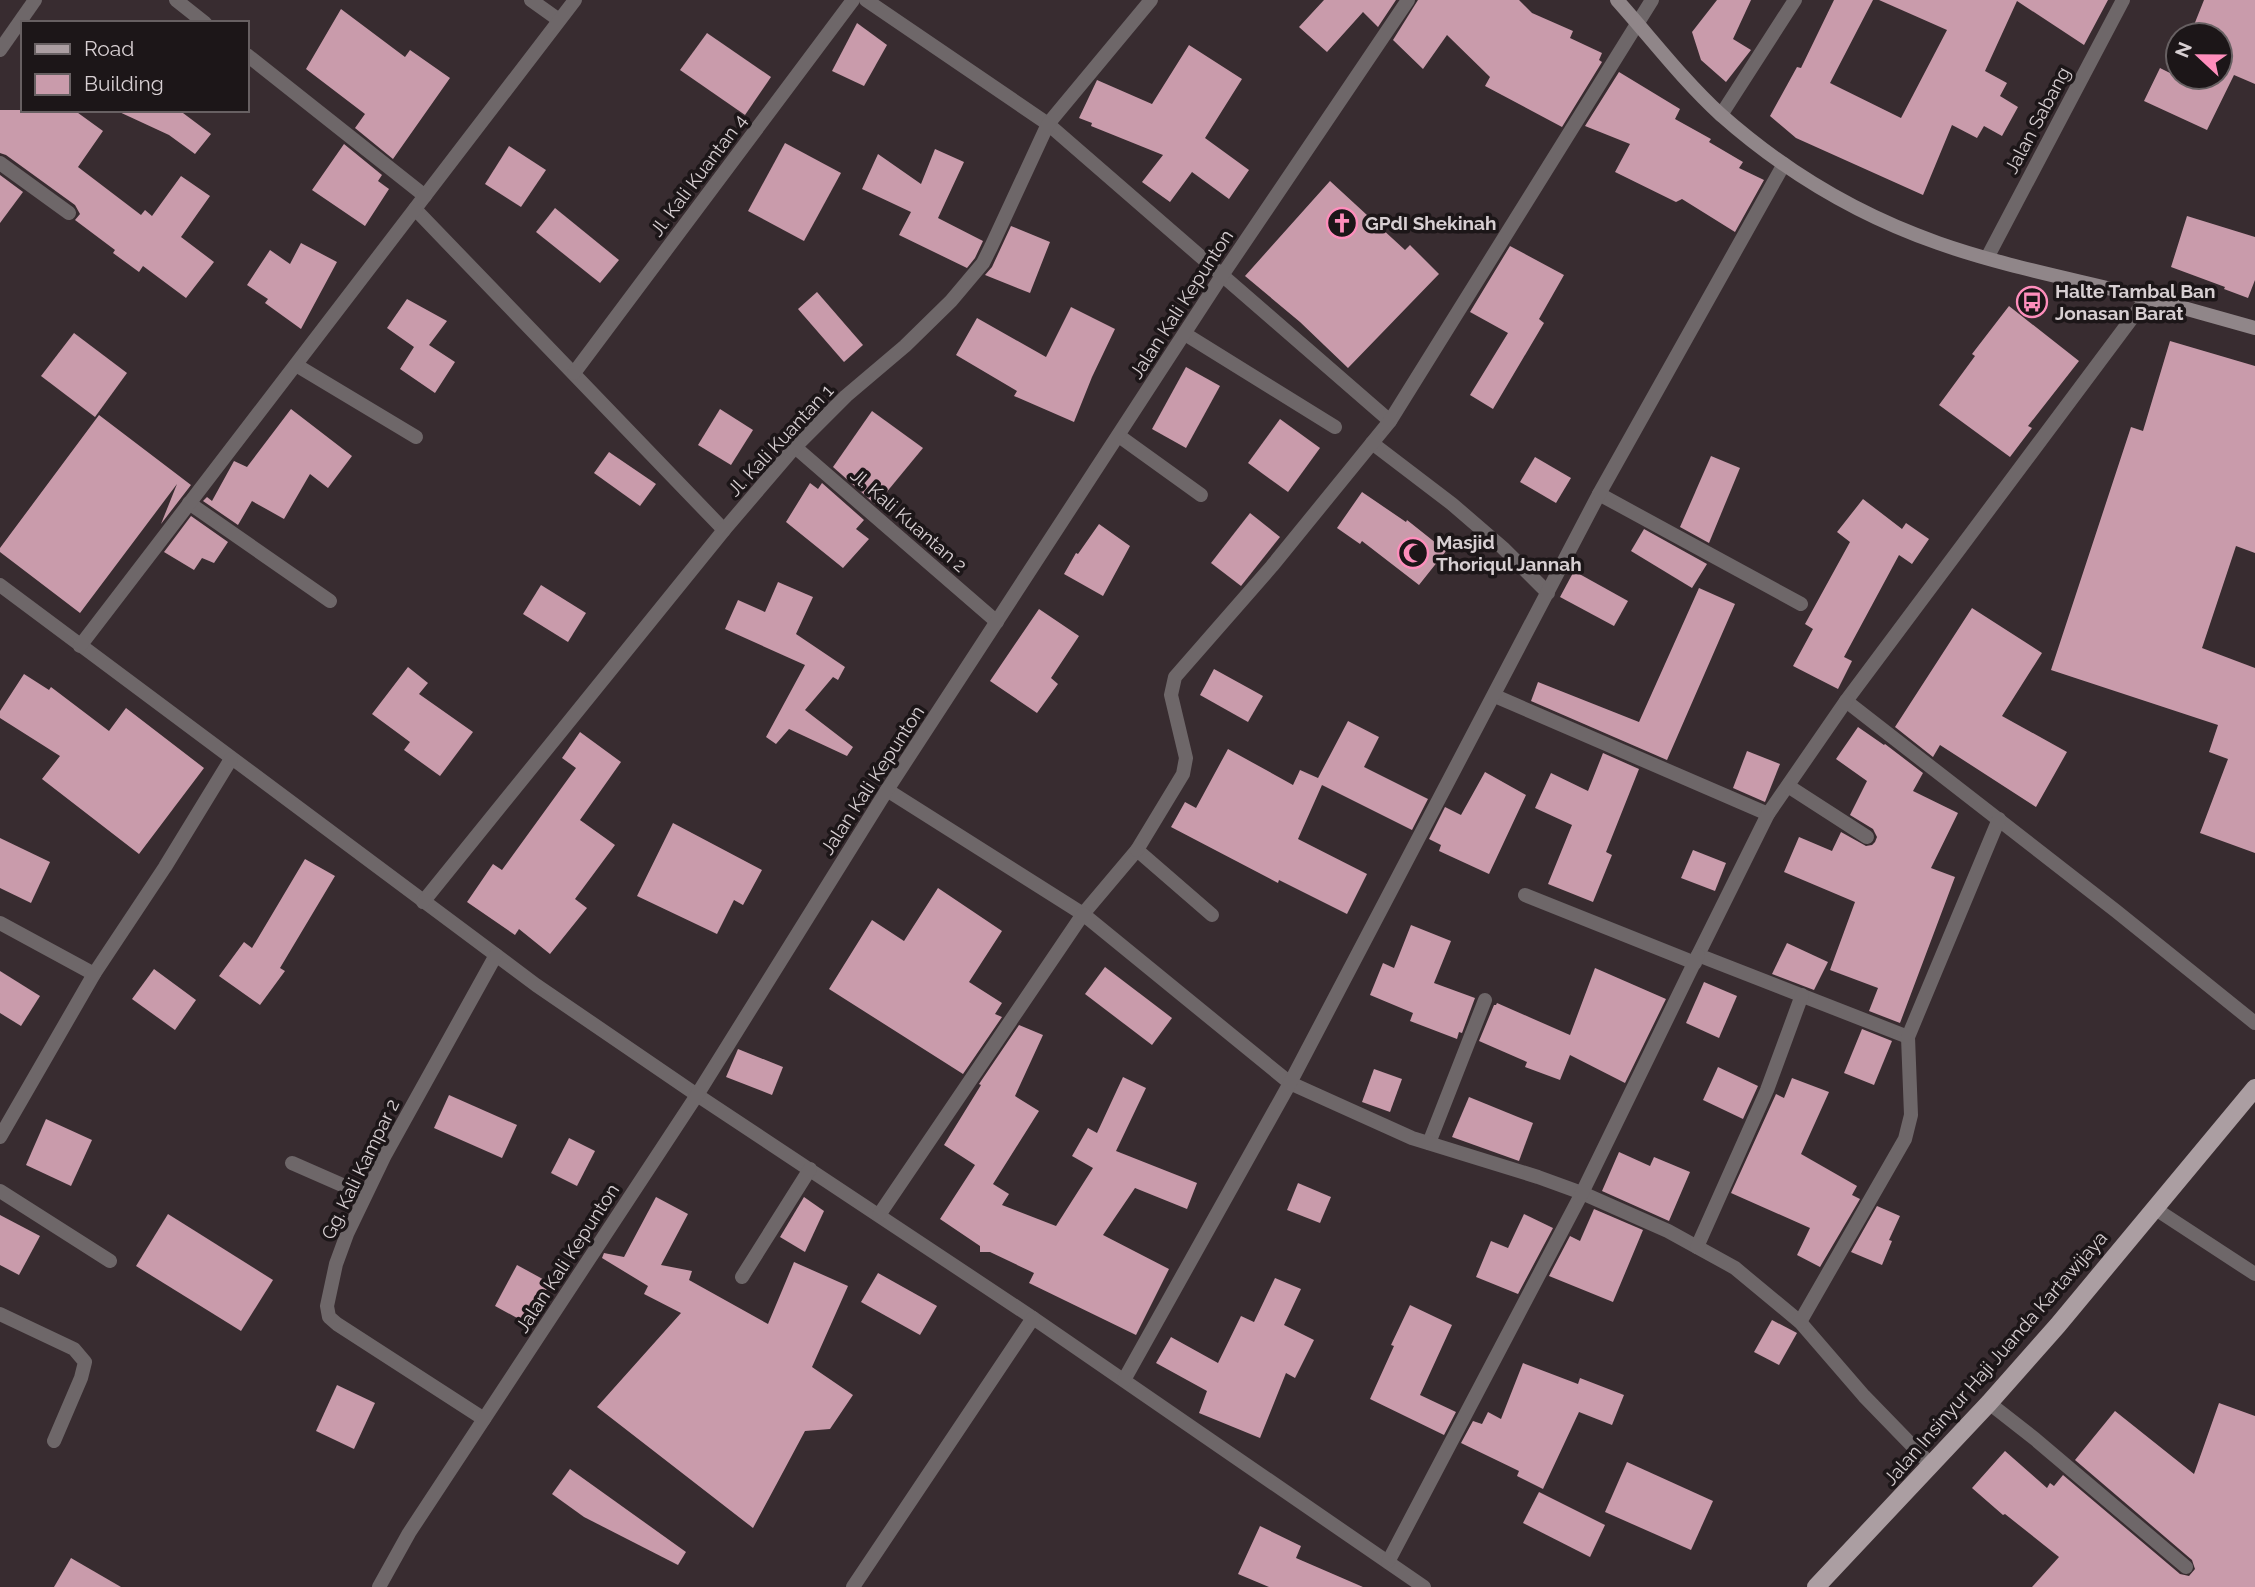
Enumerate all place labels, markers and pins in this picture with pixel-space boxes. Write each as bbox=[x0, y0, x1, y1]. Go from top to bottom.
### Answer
church icon: GPdI Shekinah bbox=[1325, 206, 1359, 240]
place label: GPdI Shekinah bbox=[1365, 212, 1496, 234]
place label: Halte Tambal Ban Jonasan Barat bbox=[2055, 280, 2215, 324]
bus stop icon: Halte Tambal Ban Jonasan Barat bbox=[2015, 285, 2049, 319]
place label: Masjid Thoriqul Jannah bbox=[1436, 531, 1582, 575]
mosque icon: Masjid Thoriqul Jannah bbox=[1396, 536, 1430, 570]

